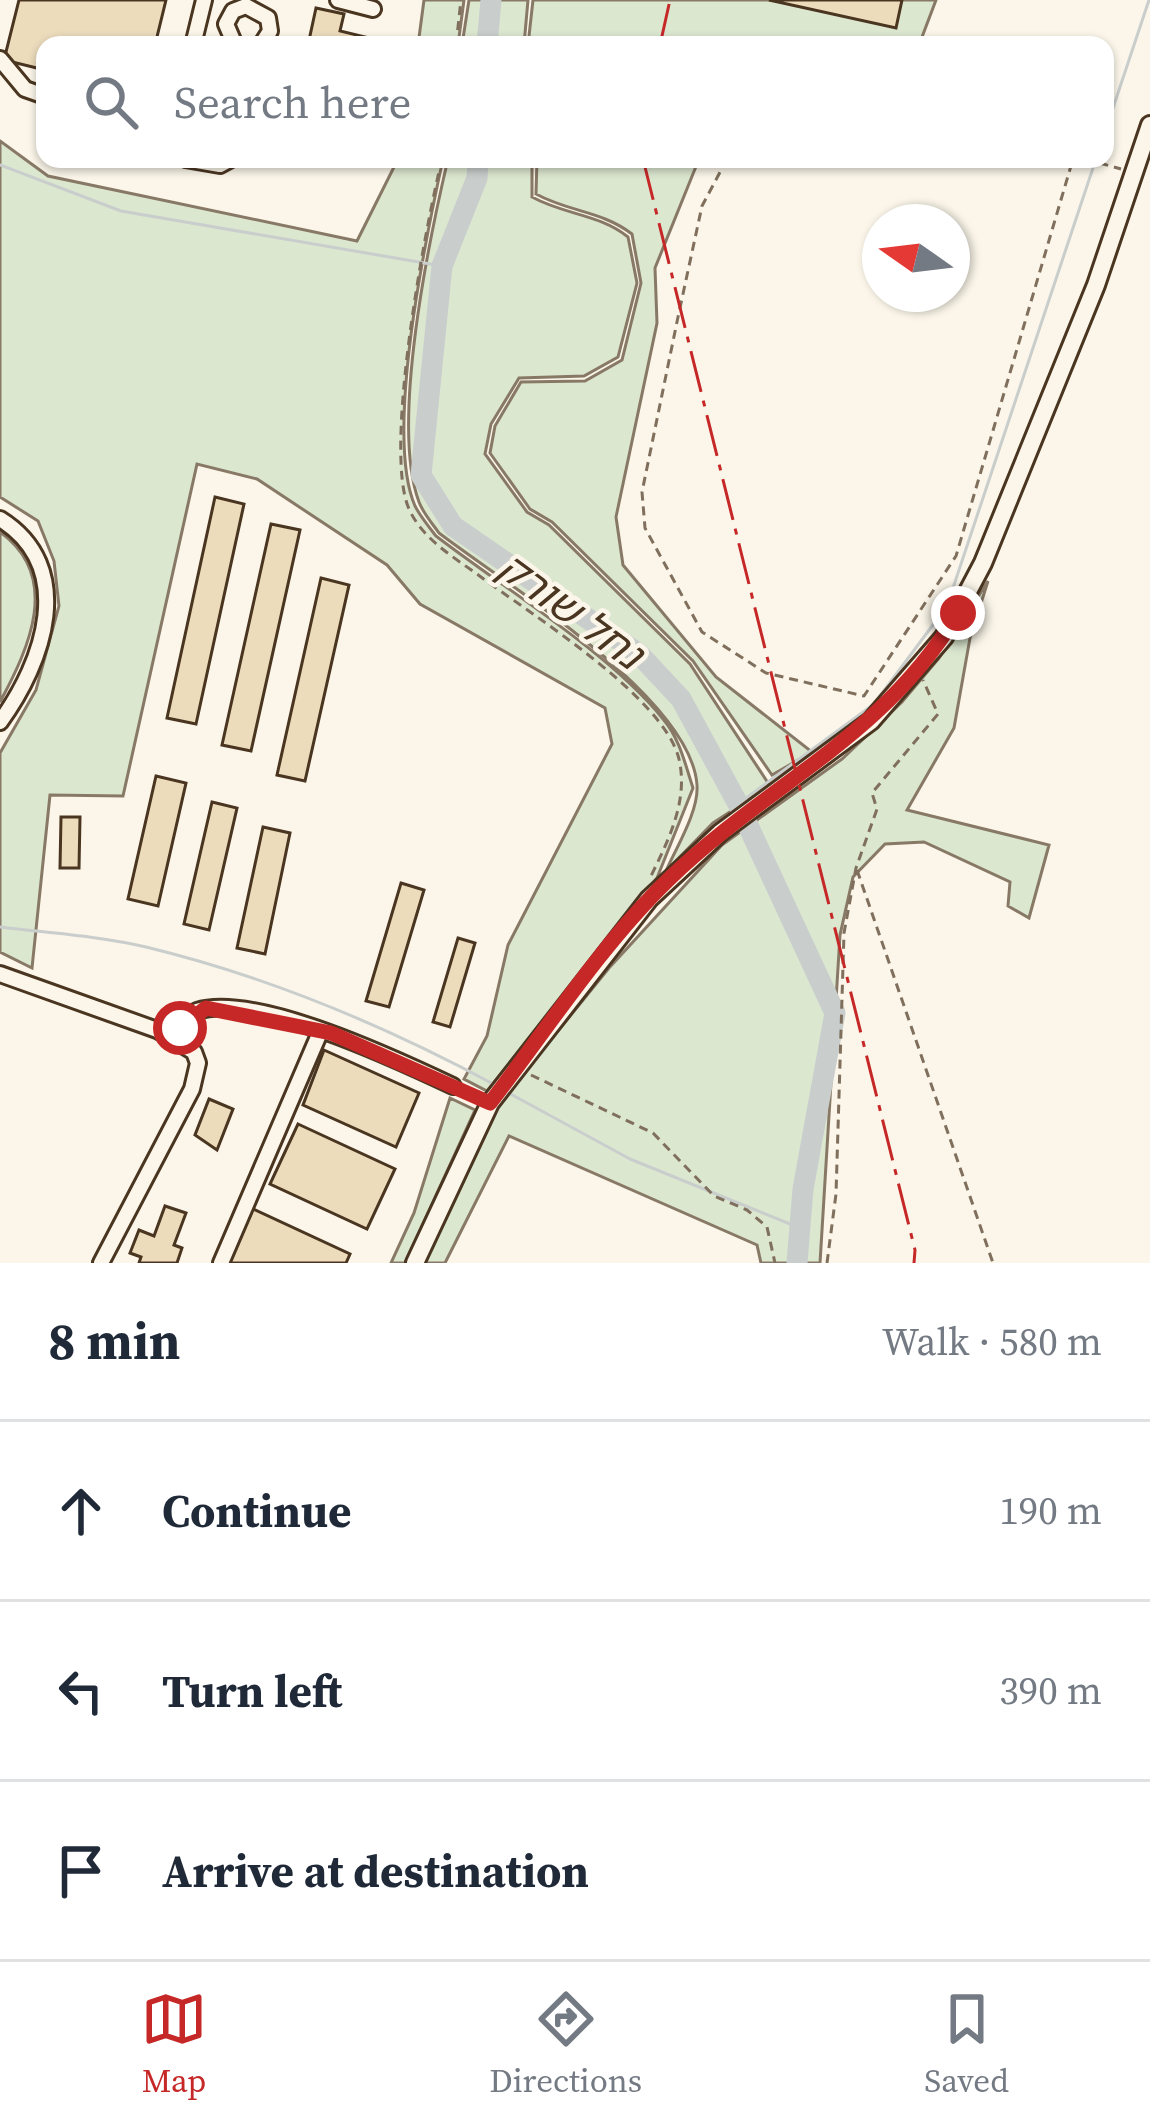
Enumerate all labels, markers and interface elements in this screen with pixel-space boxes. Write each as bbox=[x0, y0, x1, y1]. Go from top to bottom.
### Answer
search box bbox=[36, 36, 1114, 168]
icon: search bbox=[78, 69, 144, 135]
text: Search here bbox=[174, 71, 411, 133]
north arrow bbox=[862, 204, 970, 312]
water label: נחל שורק bbox=[487, 538, 658, 684]
route end bbox=[931, 586, 985, 640]
route start bbox=[153, 1001, 207, 1055]
text: 8 min bbox=[48, 1306, 180, 1376]
text: Walk · 580 m bbox=[882, 1315, 1102, 1368]
icon: ahead bbox=[48, 1478, 114, 1544]
text: Continue bbox=[162, 1480, 351, 1542]
text: 190 m bbox=[999, 1484, 1102, 1537]
icon: left bbox=[48, 1658, 114, 1724]
text: Turn left bbox=[162, 1660, 342, 1722]
text: 390 m bbox=[999, 1664, 1102, 1717]
icon: arrive bbox=[48, 1838, 114, 1904]
text: Arrive at destination bbox=[162, 1840, 589, 1902]
tab: Map bbox=[141, 1986, 207, 2103]
tab: Directions bbox=[489, 1986, 642, 2103]
tab: Saved bbox=[924, 1986, 1009, 2103]

